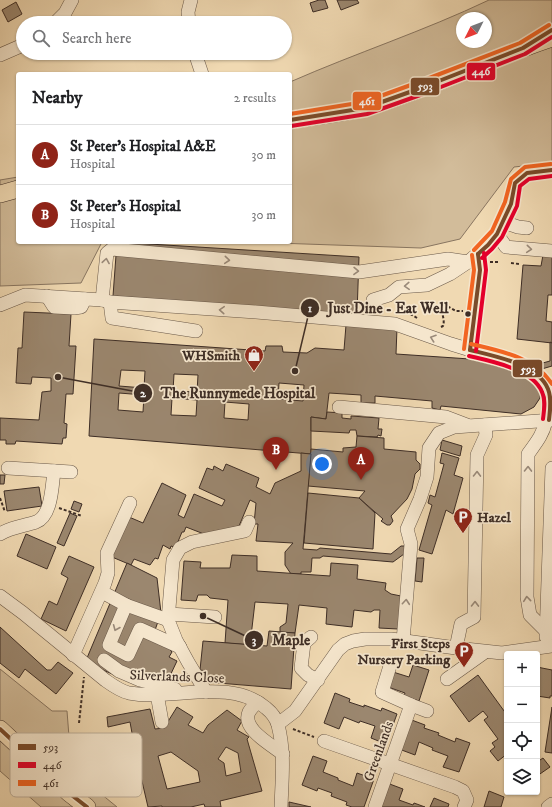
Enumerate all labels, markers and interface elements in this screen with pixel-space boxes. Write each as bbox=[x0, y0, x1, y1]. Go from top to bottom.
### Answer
north arrow bbox=[456, 12, 492, 48]
search box bbox=[16, 16, 292, 60]
icon: search bbox=[30, 27, 52, 49]
text: Search here bbox=[62, 29, 131, 48]
line badge: 446 bbox=[466, 62, 496, 81]
text: 446 bbox=[471, 65, 491, 79]
line badge: 593 bbox=[410, 77, 440, 96]
text: 593 bbox=[416, 80, 433, 94]
text: Nearby bbox=[32, 87, 82, 109]
text: 2 results bbox=[234, 90, 276, 106]
line badge: 461 bbox=[352, 91, 382, 111]
text: 461 bbox=[358, 95, 375, 109]
text: St Peter's Hospital A&E bbox=[70, 137, 216, 156]
text: A bbox=[41, 147, 49, 163]
text: 30 m bbox=[252, 147, 276, 163]
text: Hospital bbox=[70, 156, 115, 172]
text: St Peter's Hospital bbox=[70, 197, 181, 216]
text: B bbox=[41, 207, 49, 223]
text: 30 m bbox=[252, 207, 276, 223]
text: Hospital bbox=[70, 216, 115, 232]
one-way arrow bbox=[526, 245, 532, 254]
one-way arrow bbox=[224, 255, 230, 264]
one-way arrow bbox=[101, 258, 110, 264]
one-way arrow bbox=[354, 267, 360, 275]
one-way arrow bbox=[404, 282, 410, 291]
callout: Just Dine - Eat Well bbox=[300, 294, 457, 321]
text: Just Dine - Eat Well bbox=[326, 299, 449, 318]
text: 1 bbox=[308, 301, 313, 316]
one-way arrow bbox=[219, 305, 225, 314]
unlabelled marker bbox=[463, 309, 473, 319]
one-way arrow bbox=[430, 334, 437, 343]
shop icon: WHSmith bbox=[243, 344, 265, 372]
place label: WHSmith bbox=[181, 347, 241, 365]
line badge: 593 bbox=[512, 359, 543, 378]
text: 593 bbox=[519, 363, 536, 377]
callout: The Runnymede Hospital bbox=[133, 380, 323, 407]
text: The Runnymede Hospital bbox=[160, 384, 316, 403]
text: 2 bbox=[140, 386, 147, 401]
pin: B bbox=[263, 437, 289, 470]
pin: A bbox=[348, 447, 374, 480]
your location bbox=[312, 454, 332, 474]
one-way arrow bbox=[523, 466, 532, 472]
one-way arrow bbox=[473, 471, 481, 477]
parking icon: Hazel bbox=[452, 506, 474, 534]
place label: Hazel bbox=[477, 509, 512, 527]
one-way arrow bbox=[523, 596, 532, 602]
one-way arrow bbox=[401, 599, 410, 605]
one-way arrow bbox=[470, 601, 479, 607]
one-way arrow bbox=[113, 624, 121, 632]
callout: Maple bbox=[244, 626, 318, 653]
text: Maple bbox=[272, 631, 311, 650]
text: 3 bbox=[252, 633, 257, 648]
place label: First Steps Nursery Parking bbox=[358, 635, 451, 669]
parking icon: First Steps Nursery Parking bbox=[453, 640, 475, 668]
map controls bbox=[504, 651, 540, 795]
button: + bbox=[504, 651, 540, 687]
street label: Silverlands Close bbox=[129, 666, 225, 688]
button: − bbox=[504, 687, 540, 723]
street label: Greenlands bbox=[360, 718, 398, 784]
button: locate bbox=[504, 723, 540, 759]
legend bbox=[10, 733, 142, 797]
text: 593 bbox=[43, 741, 58, 755]
text: 446 bbox=[43, 759, 63, 773]
button: layers bbox=[504, 759, 540, 795]
text: 461 bbox=[43, 777, 59, 791]

